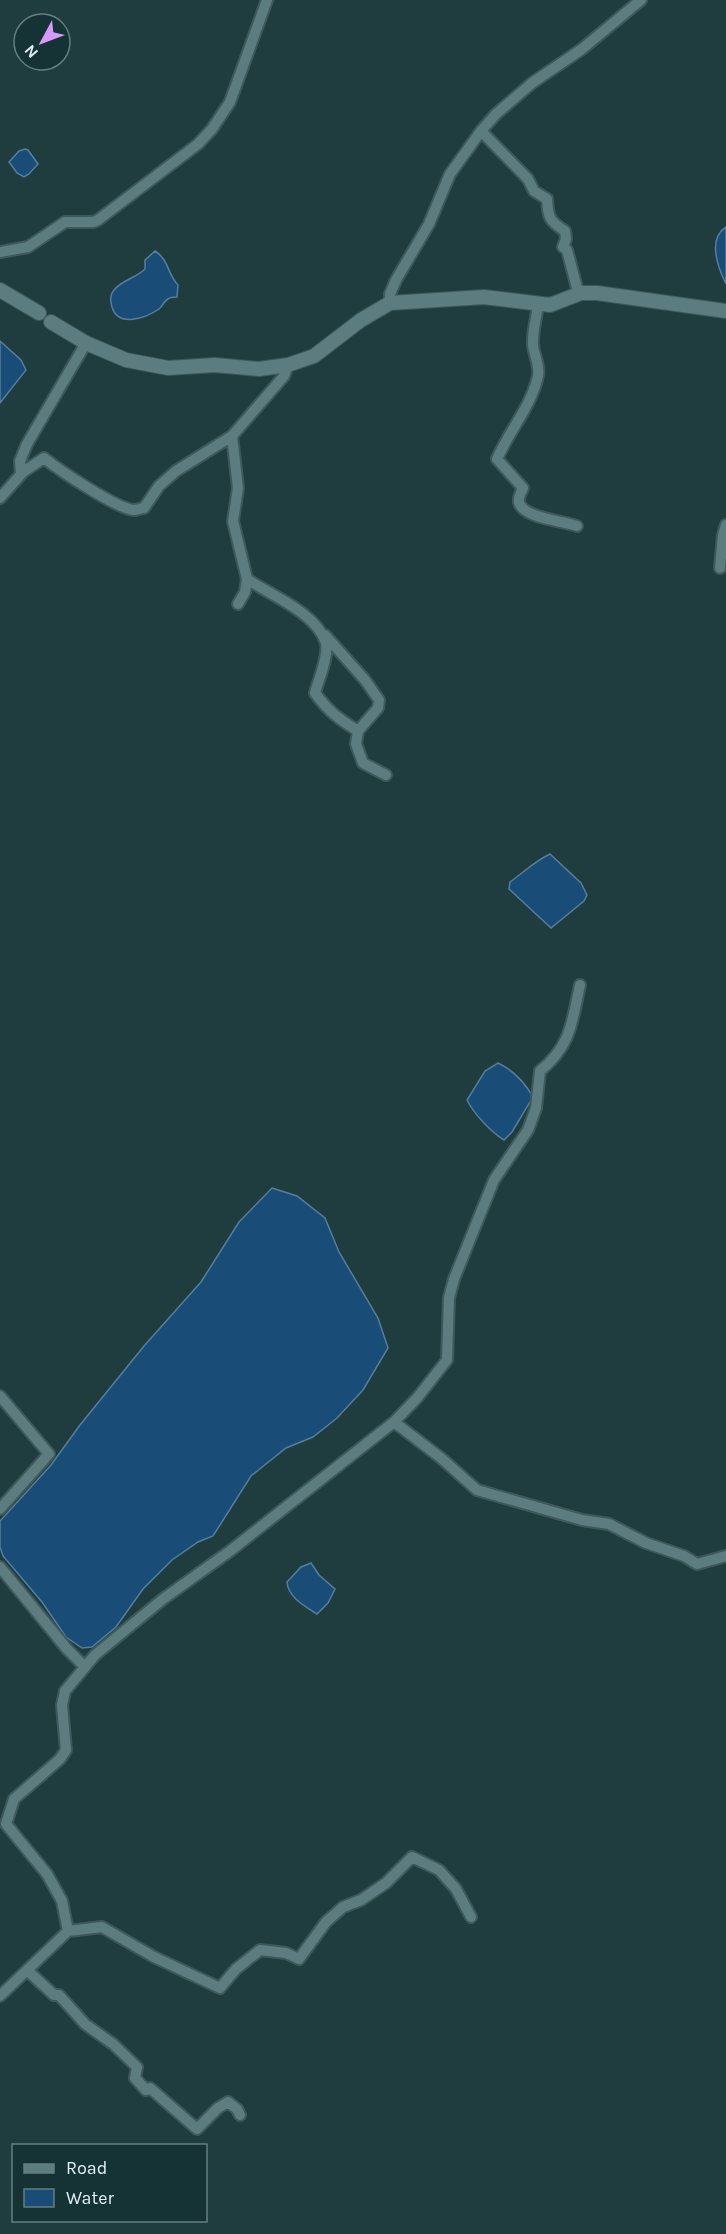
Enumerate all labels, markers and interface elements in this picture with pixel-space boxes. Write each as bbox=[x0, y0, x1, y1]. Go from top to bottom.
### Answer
north arrow bbox=[12, 12, 72, 72]
text: N bbox=[20, 41, 42, 62]
legend bbox=[12, 2144, 207, 2222]
text: Road bbox=[66, 2157, 107, 2179]
text: Water bbox=[66, 2187, 114, 2209]

